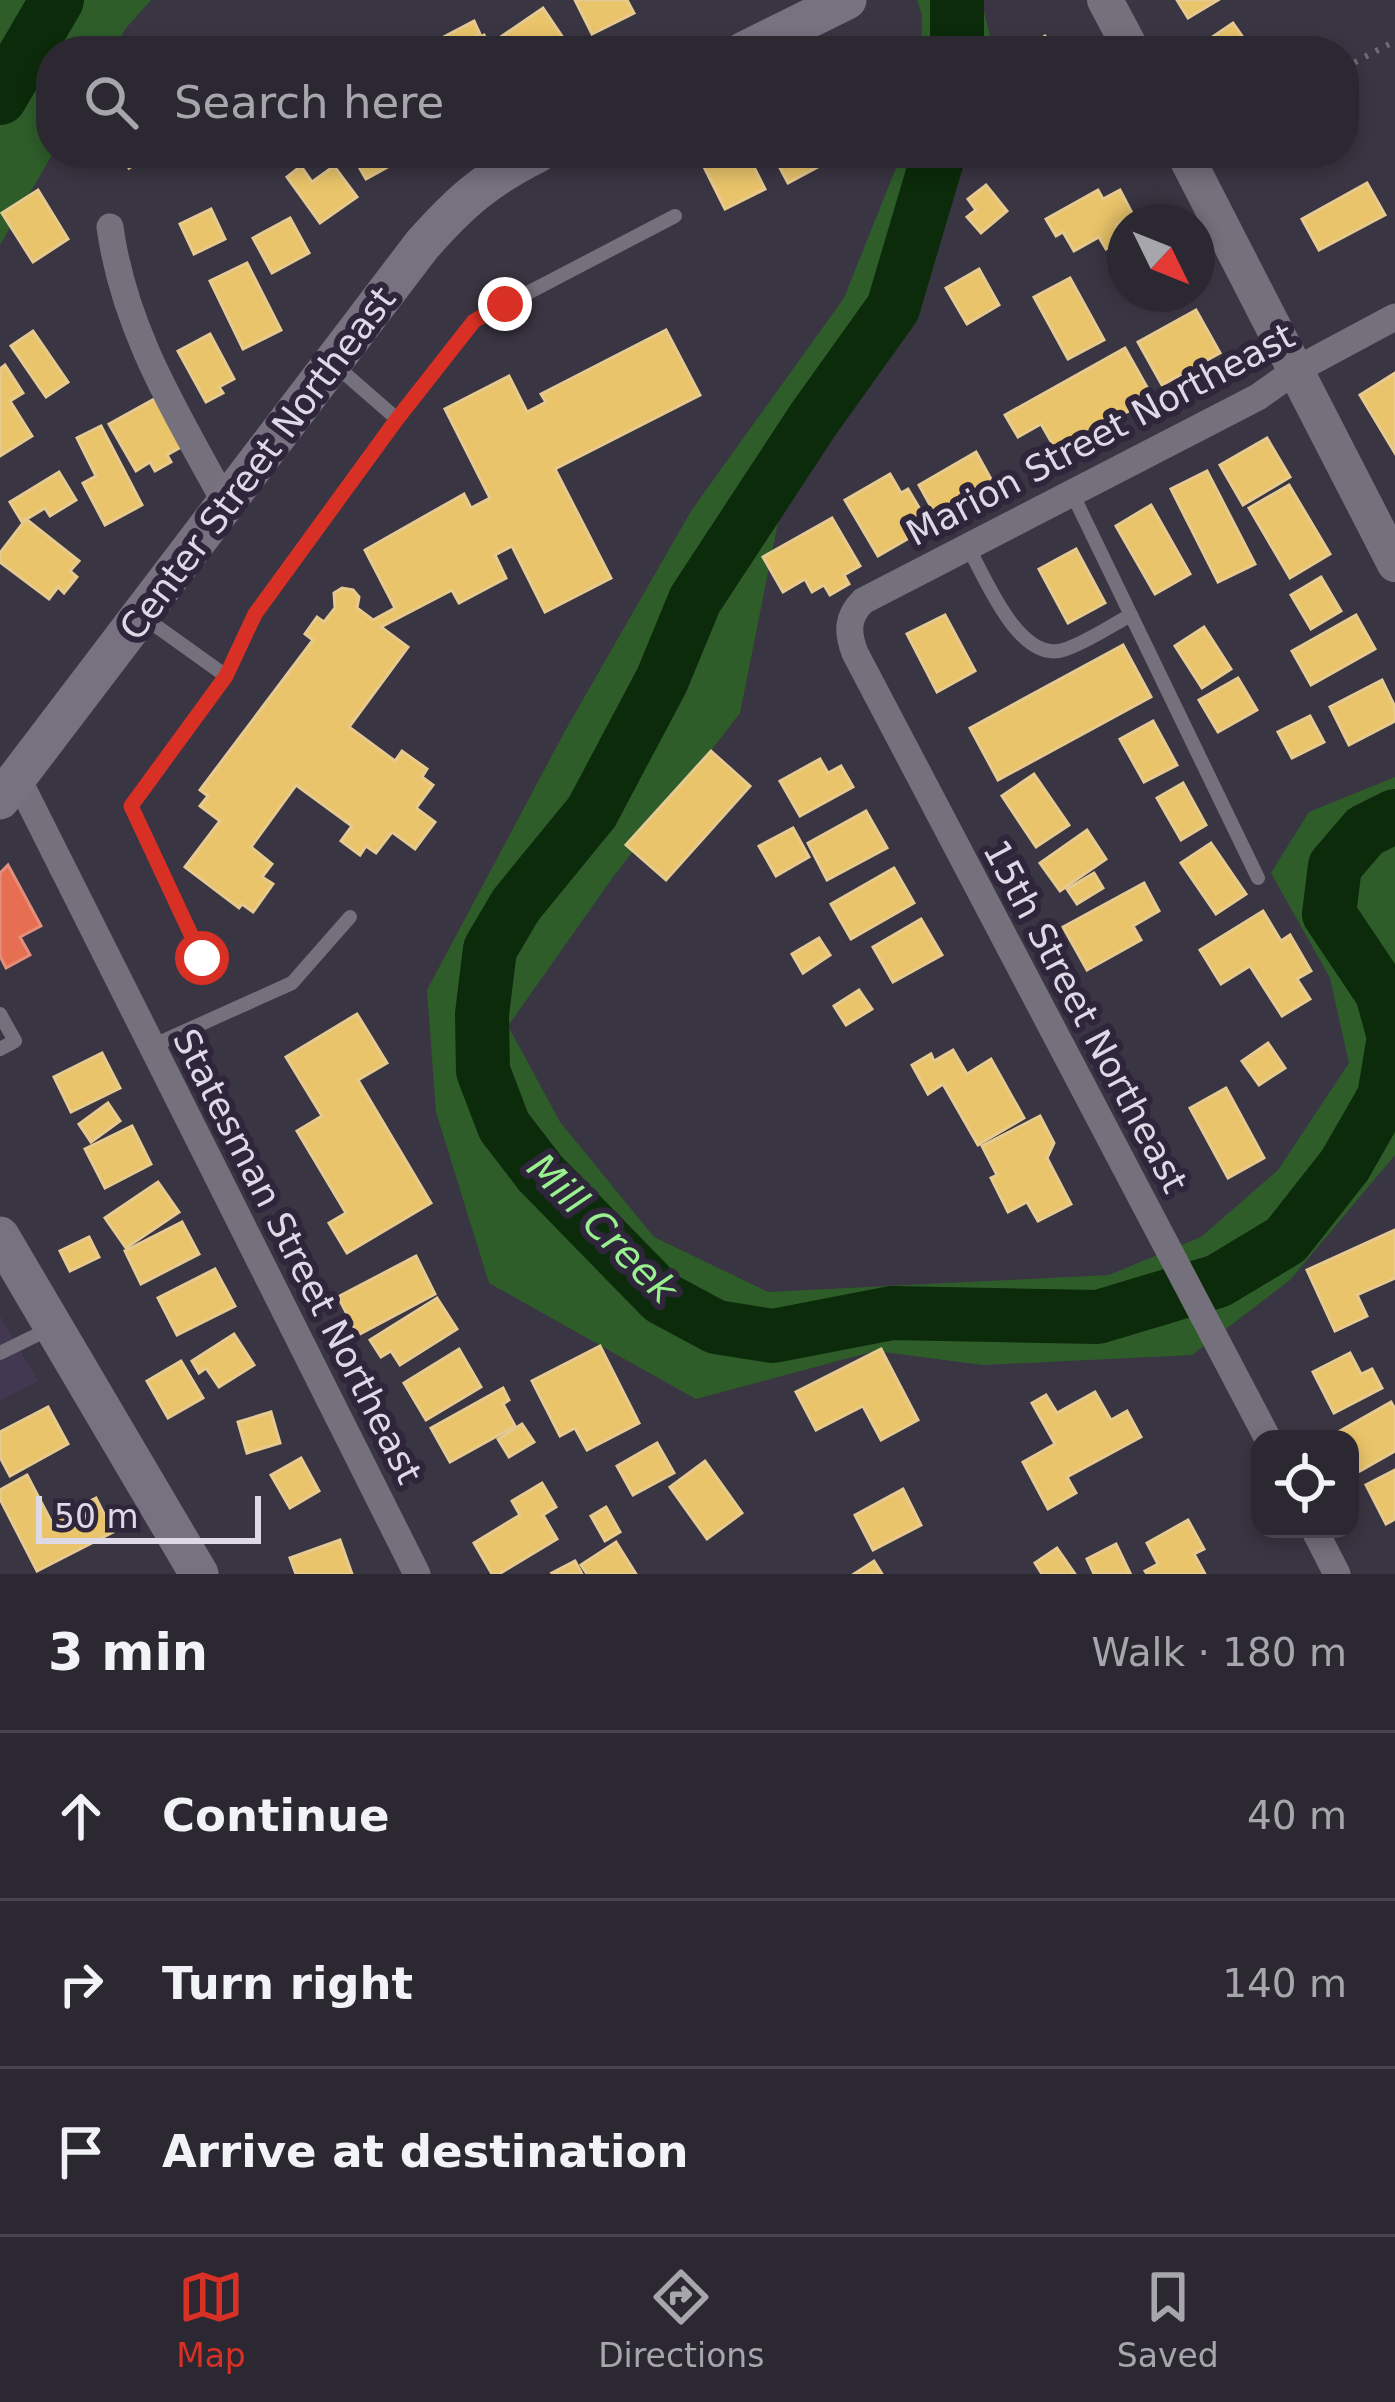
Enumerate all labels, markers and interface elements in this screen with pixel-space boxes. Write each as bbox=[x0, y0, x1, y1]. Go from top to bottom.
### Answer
search box bbox=[36, 36, 1359, 168]
icon: search bbox=[78, 69, 144, 135]
text: Search here bbox=[174, 76, 444, 129]
north arrow bbox=[1107, 204, 1215, 312]
route end bbox=[478, 277, 532, 331]
street label: Center Street Northeast bbox=[111, 279, 404, 648]
street label: Marion Street Northeast bbox=[900, 315, 1301, 554]
street label: 15th Street Northeast bbox=[975, 833, 1196, 1199]
route start bbox=[175, 931, 229, 985]
street label: Statesman Street Northeast bbox=[165, 1022, 430, 1490]
water label: Mill Creek bbox=[519, 1144, 688, 1313]
map controls bbox=[1251, 1430, 1359, 1538]
button: locate bbox=[1251, 1430, 1359, 1538]
scale bar bbox=[36, 1490, 261, 1543]
text: 50 m bbox=[54, 1497, 139, 1536]
text: 3 min bbox=[48, 1623, 208, 1682]
text: Walk · 180 m bbox=[1092, 1630, 1347, 1675]
icon: ahead bbox=[48, 1783, 114, 1849]
text: Continue bbox=[162, 1789, 390, 1842]
text: 40 m bbox=[1247, 1793, 1347, 1838]
icon: right bbox=[48, 1951, 114, 2017]
text: Turn right bbox=[162, 1957, 413, 2010]
text: 140 m bbox=[1222, 1961, 1347, 2006]
icon: arrive bbox=[48, 2119, 114, 2185]
text: Arrive at destination bbox=[162, 2125, 688, 2178]
tab: Map bbox=[176, 2264, 246, 2375]
tab: Directions bbox=[598, 2264, 764, 2375]
tab: Saved bbox=[1117, 2264, 1219, 2375]

